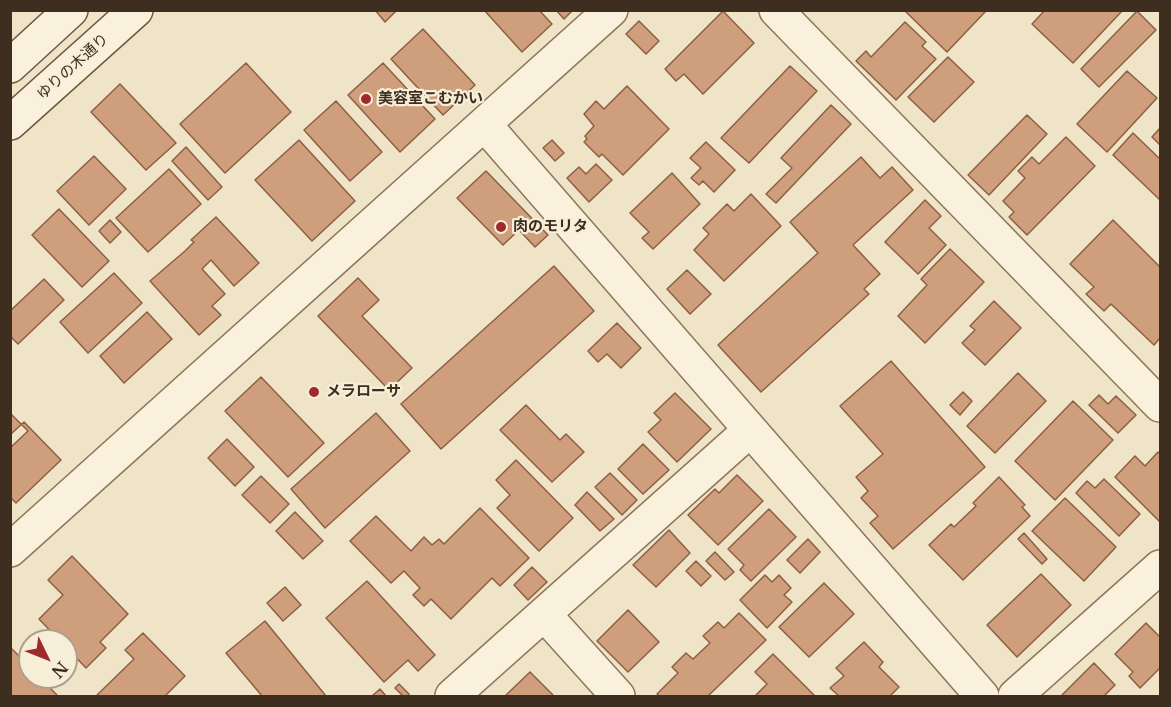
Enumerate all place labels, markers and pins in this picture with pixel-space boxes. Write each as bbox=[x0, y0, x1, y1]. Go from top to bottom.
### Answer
place label: 美容室こむかい bbox=[378, 90, 483, 108]
marker: 美容室こむかい bbox=[359, 92, 373, 106]
place label: 肉のモリタ bbox=[513, 218, 588, 236]
marker: 肉のモリタ bbox=[494, 220, 508, 234]
place label: メラローサ bbox=[326, 383, 401, 401]
marker: メラローサ bbox=[307, 385, 321, 399]

